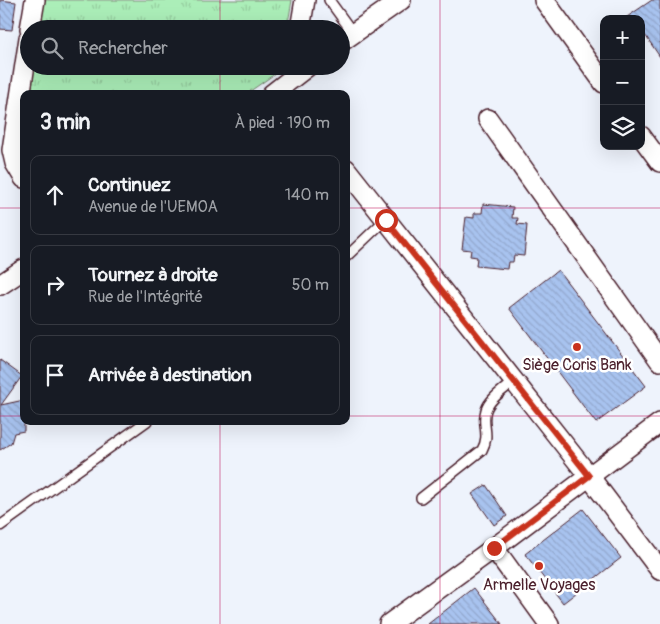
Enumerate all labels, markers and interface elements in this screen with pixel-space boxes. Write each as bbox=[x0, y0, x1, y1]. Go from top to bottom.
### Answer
map controls bbox=[600, 15, 645, 150]
button: + bbox=[600, 15, 645, 60]
search box bbox=[20, 20, 350, 75]
icon: search bbox=[38, 34, 66, 62]
text: Rechercher bbox=[78, 36, 168, 60]
button: − bbox=[600, 60, 645, 105]
button: layers bbox=[600, 105, 645, 150]
text: 3 min bbox=[40, 109, 90, 136]
text: À pied · 190 m bbox=[234, 113, 330, 133]
text: Continuez bbox=[88, 173, 171, 197]
icon: ahead bbox=[41, 181, 69, 209]
text: 140 m bbox=[285, 185, 329, 205]
text: Avenue de l'UEMOA bbox=[88, 197, 218, 217]
route start bbox=[375, 209, 398, 232]
text: Tournez à droite bbox=[88, 263, 218, 287]
icon: right bbox=[41, 271, 69, 299]
text: 50 m bbox=[292, 275, 329, 295]
text: Rue de l'Intégrité bbox=[88, 287, 203, 307]
marker: Siège Coris Bank bbox=[571, 341, 583, 353]
place label: Siège Coris Bank bbox=[522, 355, 632, 375]
icon: arrive bbox=[41, 361, 69, 389]
text: Arrivée à destination bbox=[88, 363, 252, 387]
route end bbox=[483, 537, 506, 560]
marker: Armelle Voyages bbox=[533, 560, 545, 572]
place label: Armelle Voyages bbox=[483, 575, 595, 595]

